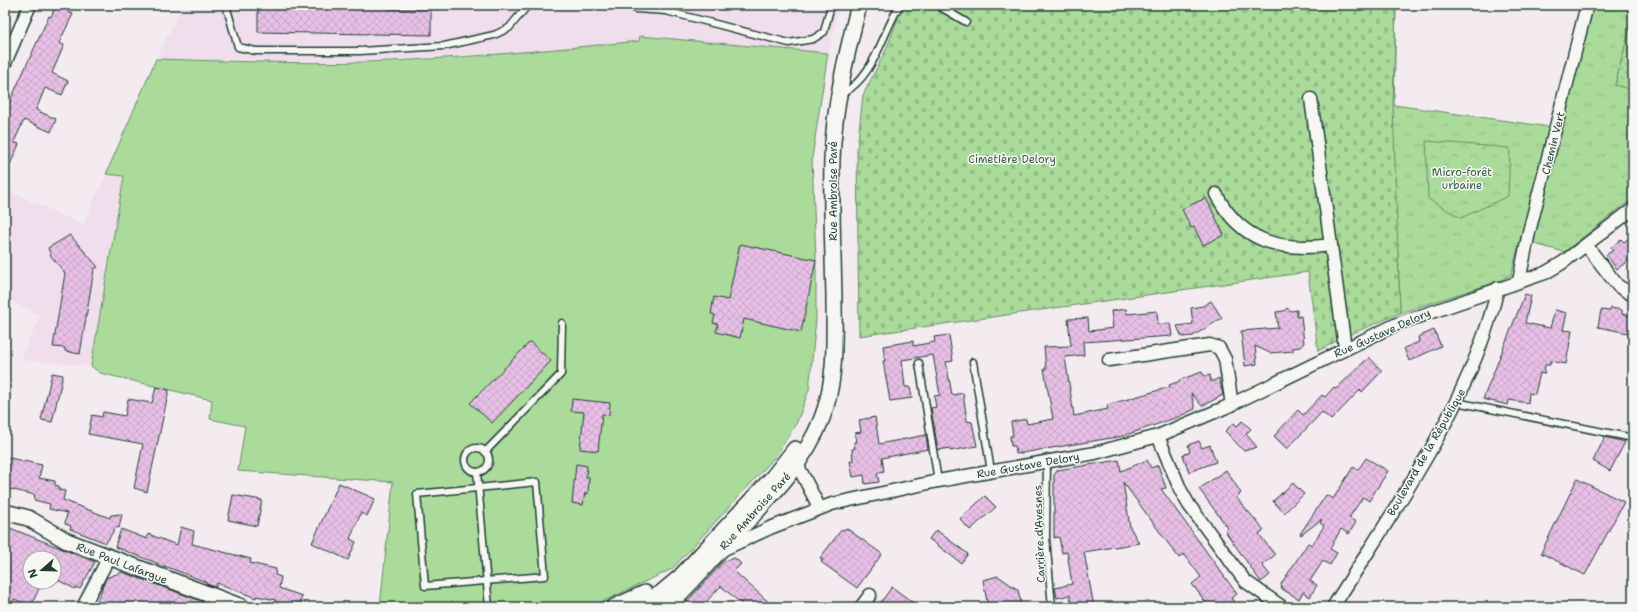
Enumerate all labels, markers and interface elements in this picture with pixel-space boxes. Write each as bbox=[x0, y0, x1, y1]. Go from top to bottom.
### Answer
street label: Chemin Vert bbox=[1538, 110, 1569, 176]
street label: Rue Ambroise Paré bbox=[826, 141, 841, 241]
park label: Cimetière Delory bbox=[968, 152, 1056, 167]
park label: Micro-forêt urbaine bbox=[1432, 165, 1492, 193]
street label: Rue Gustave Delory bbox=[1332, 305, 1433, 362]
street label: Boulevard de la République bbox=[1384, 386, 1469, 519]
street label: Rue Gustave Delory bbox=[975, 449, 1081, 482]
street label: Rue Ambroise Paré bbox=[716, 469, 794, 554]
street label: Carrière d'Avesnes bbox=[1030, 485, 1049, 583]
street label: Rue Paul Lafargue bbox=[74, 539, 169, 588]
north arrow bbox=[22, 550, 62, 590]
text: N bbox=[24, 566, 42, 580]

